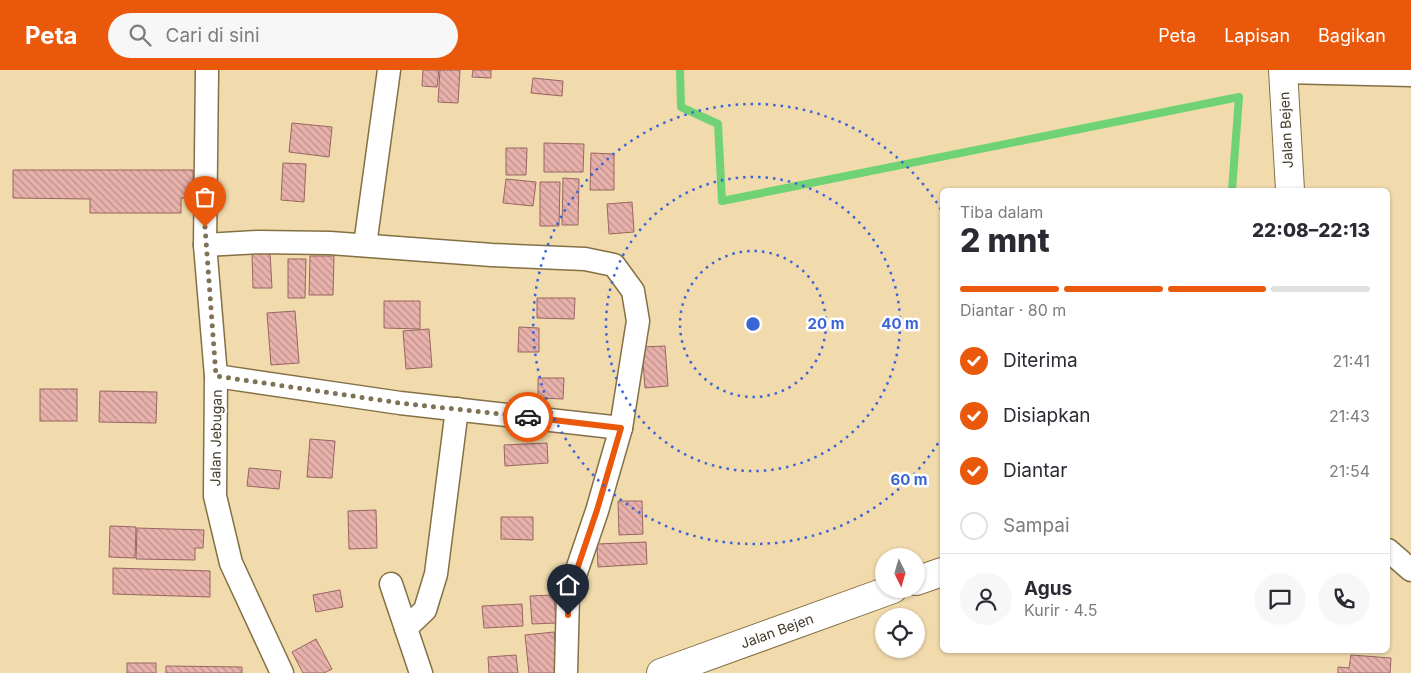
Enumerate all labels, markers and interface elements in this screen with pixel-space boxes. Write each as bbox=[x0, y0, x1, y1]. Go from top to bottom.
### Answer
search box bbox=[108, 13, 458, 58]
text: Peta bbox=[25, 21, 78, 50]
icon: search bbox=[126, 21, 154, 49]
text: Cari di sini bbox=[166, 24, 259, 47]
text: Peta bbox=[1158, 25, 1196, 46]
text: Lapisan bbox=[1224, 25, 1290, 46]
text: Bagikan bbox=[1318, 25, 1386, 46]
street label: Jalan Bejen bbox=[1275, 91, 1296, 169]
pin bbox=[184, 176, 226, 227]
icon: bag bbox=[191, 183, 219, 211]
text: Tiba dalam bbox=[960, 202, 1043, 222]
text: 22:08–22:13 bbox=[1252, 219, 1370, 242]
text: 2 mnt bbox=[960, 221, 1050, 260]
text: Diantar · 80 m bbox=[960, 300, 1066, 320]
text: 20 m bbox=[808, 314, 844, 333]
text: 40 m bbox=[881, 314, 919, 333]
centre of rings bbox=[744, 315, 762, 333]
icon: check bbox=[960, 347, 988, 375]
text: Diterima bbox=[1003, 349, 1078, 372]
text: 21:41 bbox=[1333, 351, 1370, 371]
street label: Jalan Jebugan bbox=[206, 389, 225, 487]
courier bbox=[503, 392, 553, 442]
icon: check bbox=[960, 402, 988, 430]
icon: car bbox=[514, 403, 542, 431]
text: Disiapkan bbox=[1003, 404, 1091, 427]
text: 21:43 bbox=[1329, 406, 1370, 426]
icon: check bbox=[960, 457, 988, 485]
text: Diantar bbox=[1003, 459, 1067, 482]
text: 21:54 bbox=[1329, 461, 1370, 481]
text: 60 m bbox=[890, 470, 928, 489]
text: Sampai bbox=[1003, 514, 1070, 537]
north arrow bbox=[875, 548, 925, 598]
map controls bbox=[875, 548, 925, 658]
pin bbox=[547, 564, 589, 615]
icon: home bbox=[554, 571, 582, 599]
button: person bbox=[960, 573, 1012, 625]
button: chat bbox=[1254, 573, 1306, 625]
button: phone bbox=[1318, 573, 1370, 625]
text: Agus bbox=[1024, 577, 1072, 600]
text: Kurir · 4.5 bbox=[1024, 600, 1097, 620]
button: locate bbox=[875, 608, 925, 658]
street label: Jalan Bejen bbox=[738, 609, 816, 652]

